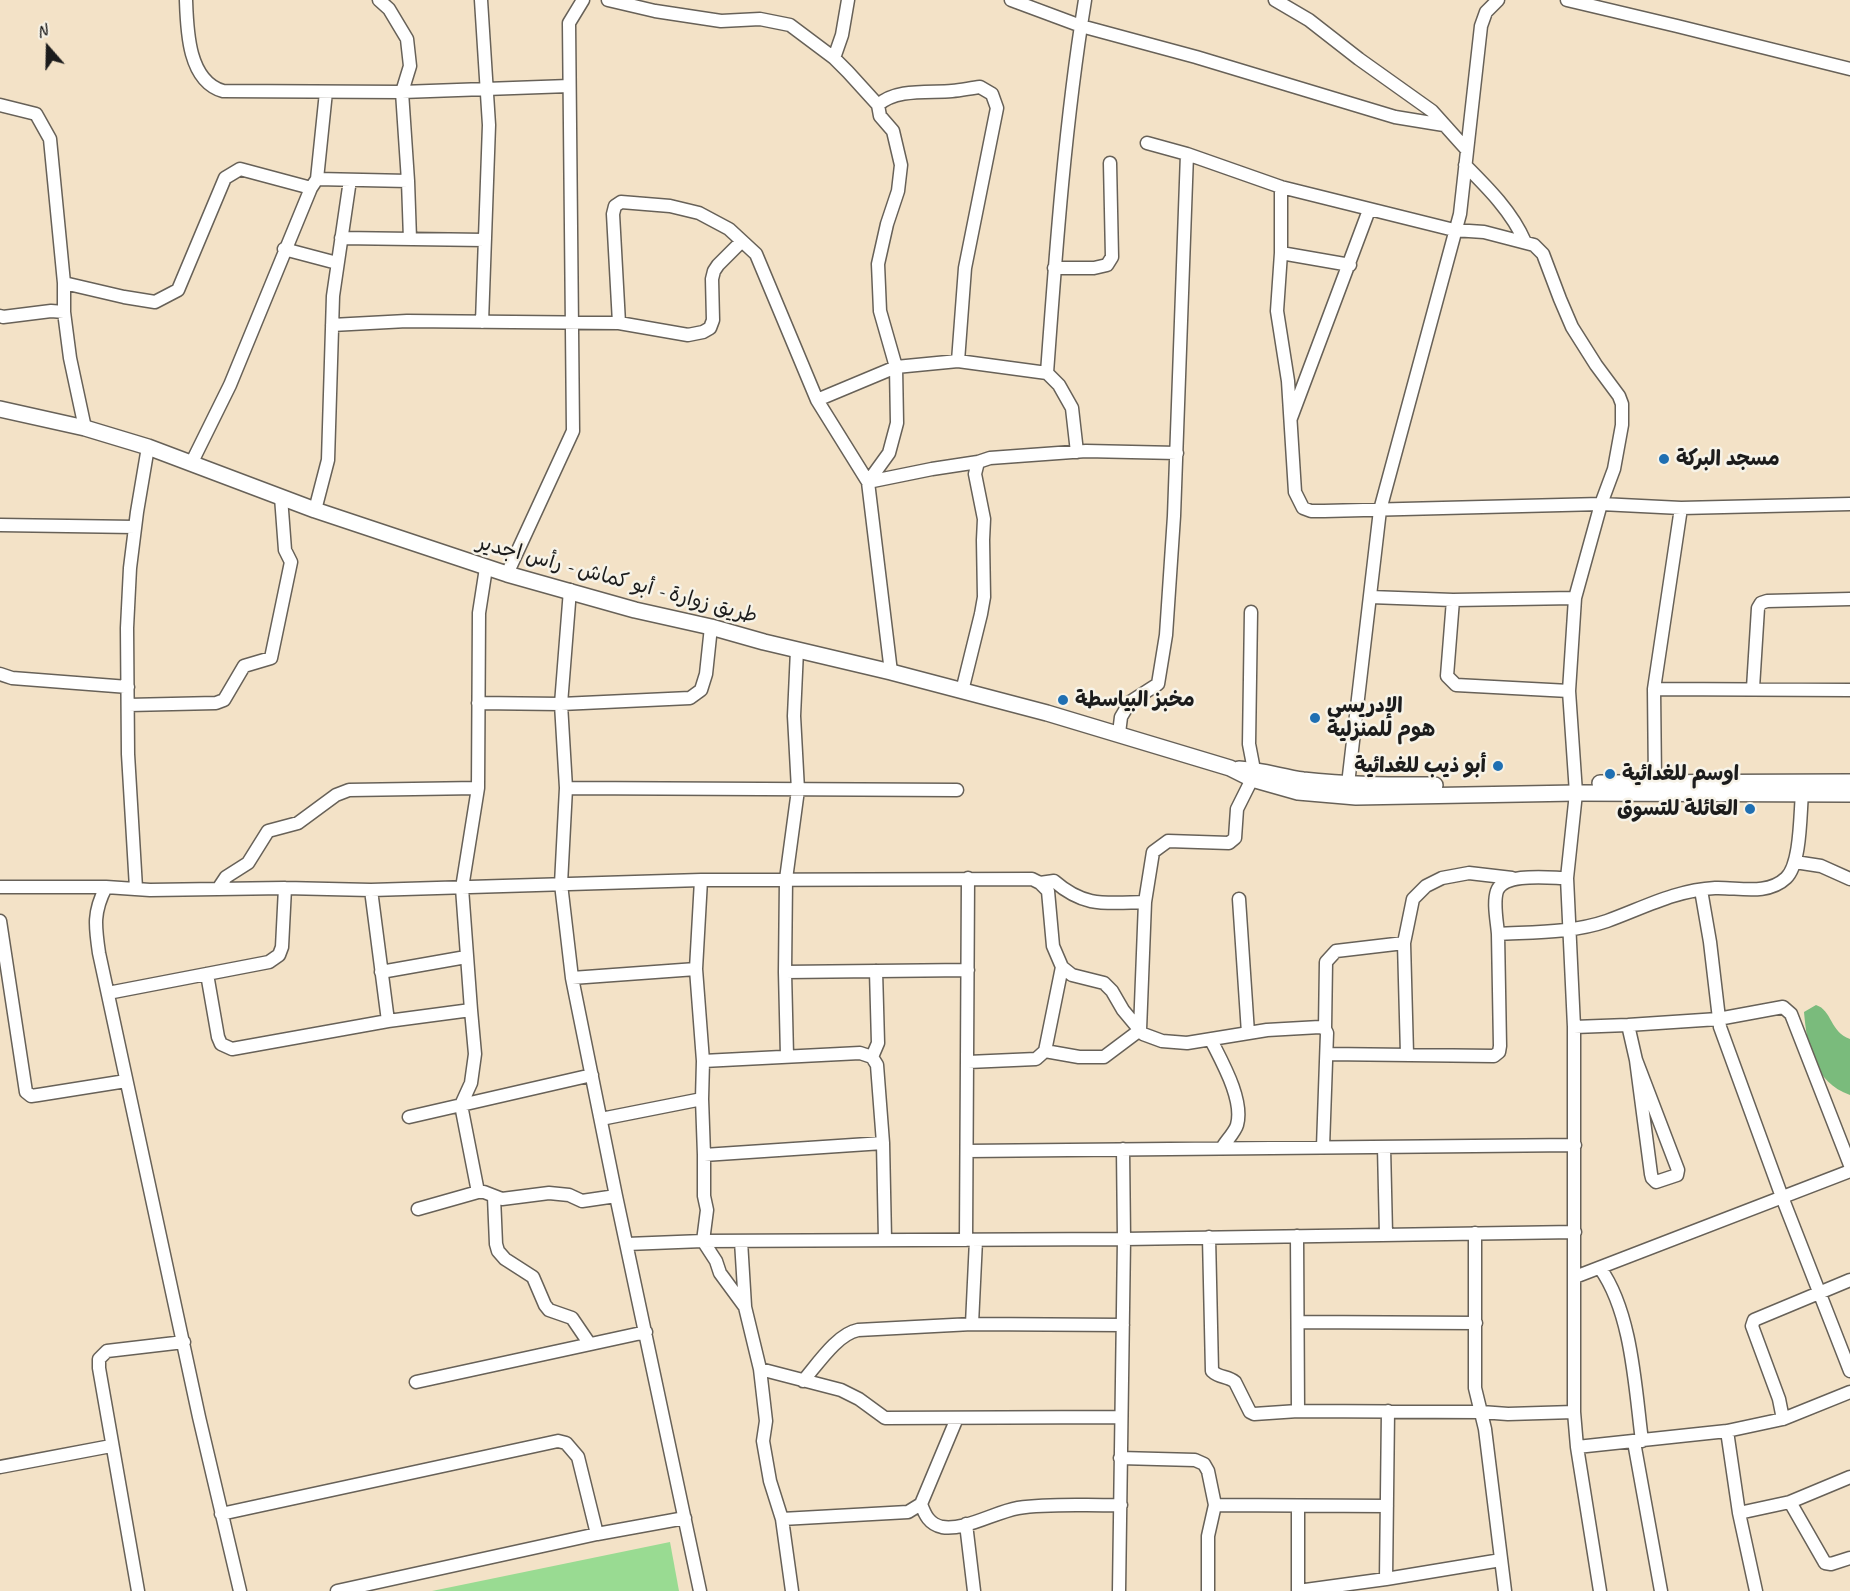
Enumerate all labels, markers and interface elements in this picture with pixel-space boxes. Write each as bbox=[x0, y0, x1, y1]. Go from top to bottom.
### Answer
north arrow bbox=[18, 18, 78, 78]
text: N bbox=[34, 20, 50, 42]
place label: مسجد البركة bbox=[1676, 446, 1780, 472]
marker: مسجد البركة bbox=[1657, 452, 1671, 466]
street label: طريق زوارة - أبو كماش - رأس اجدير bbox=[474, 530, 760, 630]
place label: مخبز البياسطة bbox=[1075, 687, 1195, 713]
marker: مخبز البياسطة bbox=[1056, 693, 1070, 707]
place label: الإدريسي هوم للمنزلية bbox=[1327, 693, 1435, 743]
marker: الإدريسي هوم للمنزلية bbox=[1308, 711, 1322, 725]
place label: أبو ذيب للغدائية bbox=[1354, 753, 1486, 779]
marker: أبو ذيب للغدائية bbox=[1491, 759, 1505, 773]
place label: اوسم للغدائية bbox=[1622, 761, 1739, 787]
marker: اوسم للغدائية bbox=[1603, 767, 1617, 781]
place label: العائلة للتسوق bbox=[1617, 796, 1738, 822]
marker: العائلة للتسوق bbox=[1743, 802, 1757, 816]

